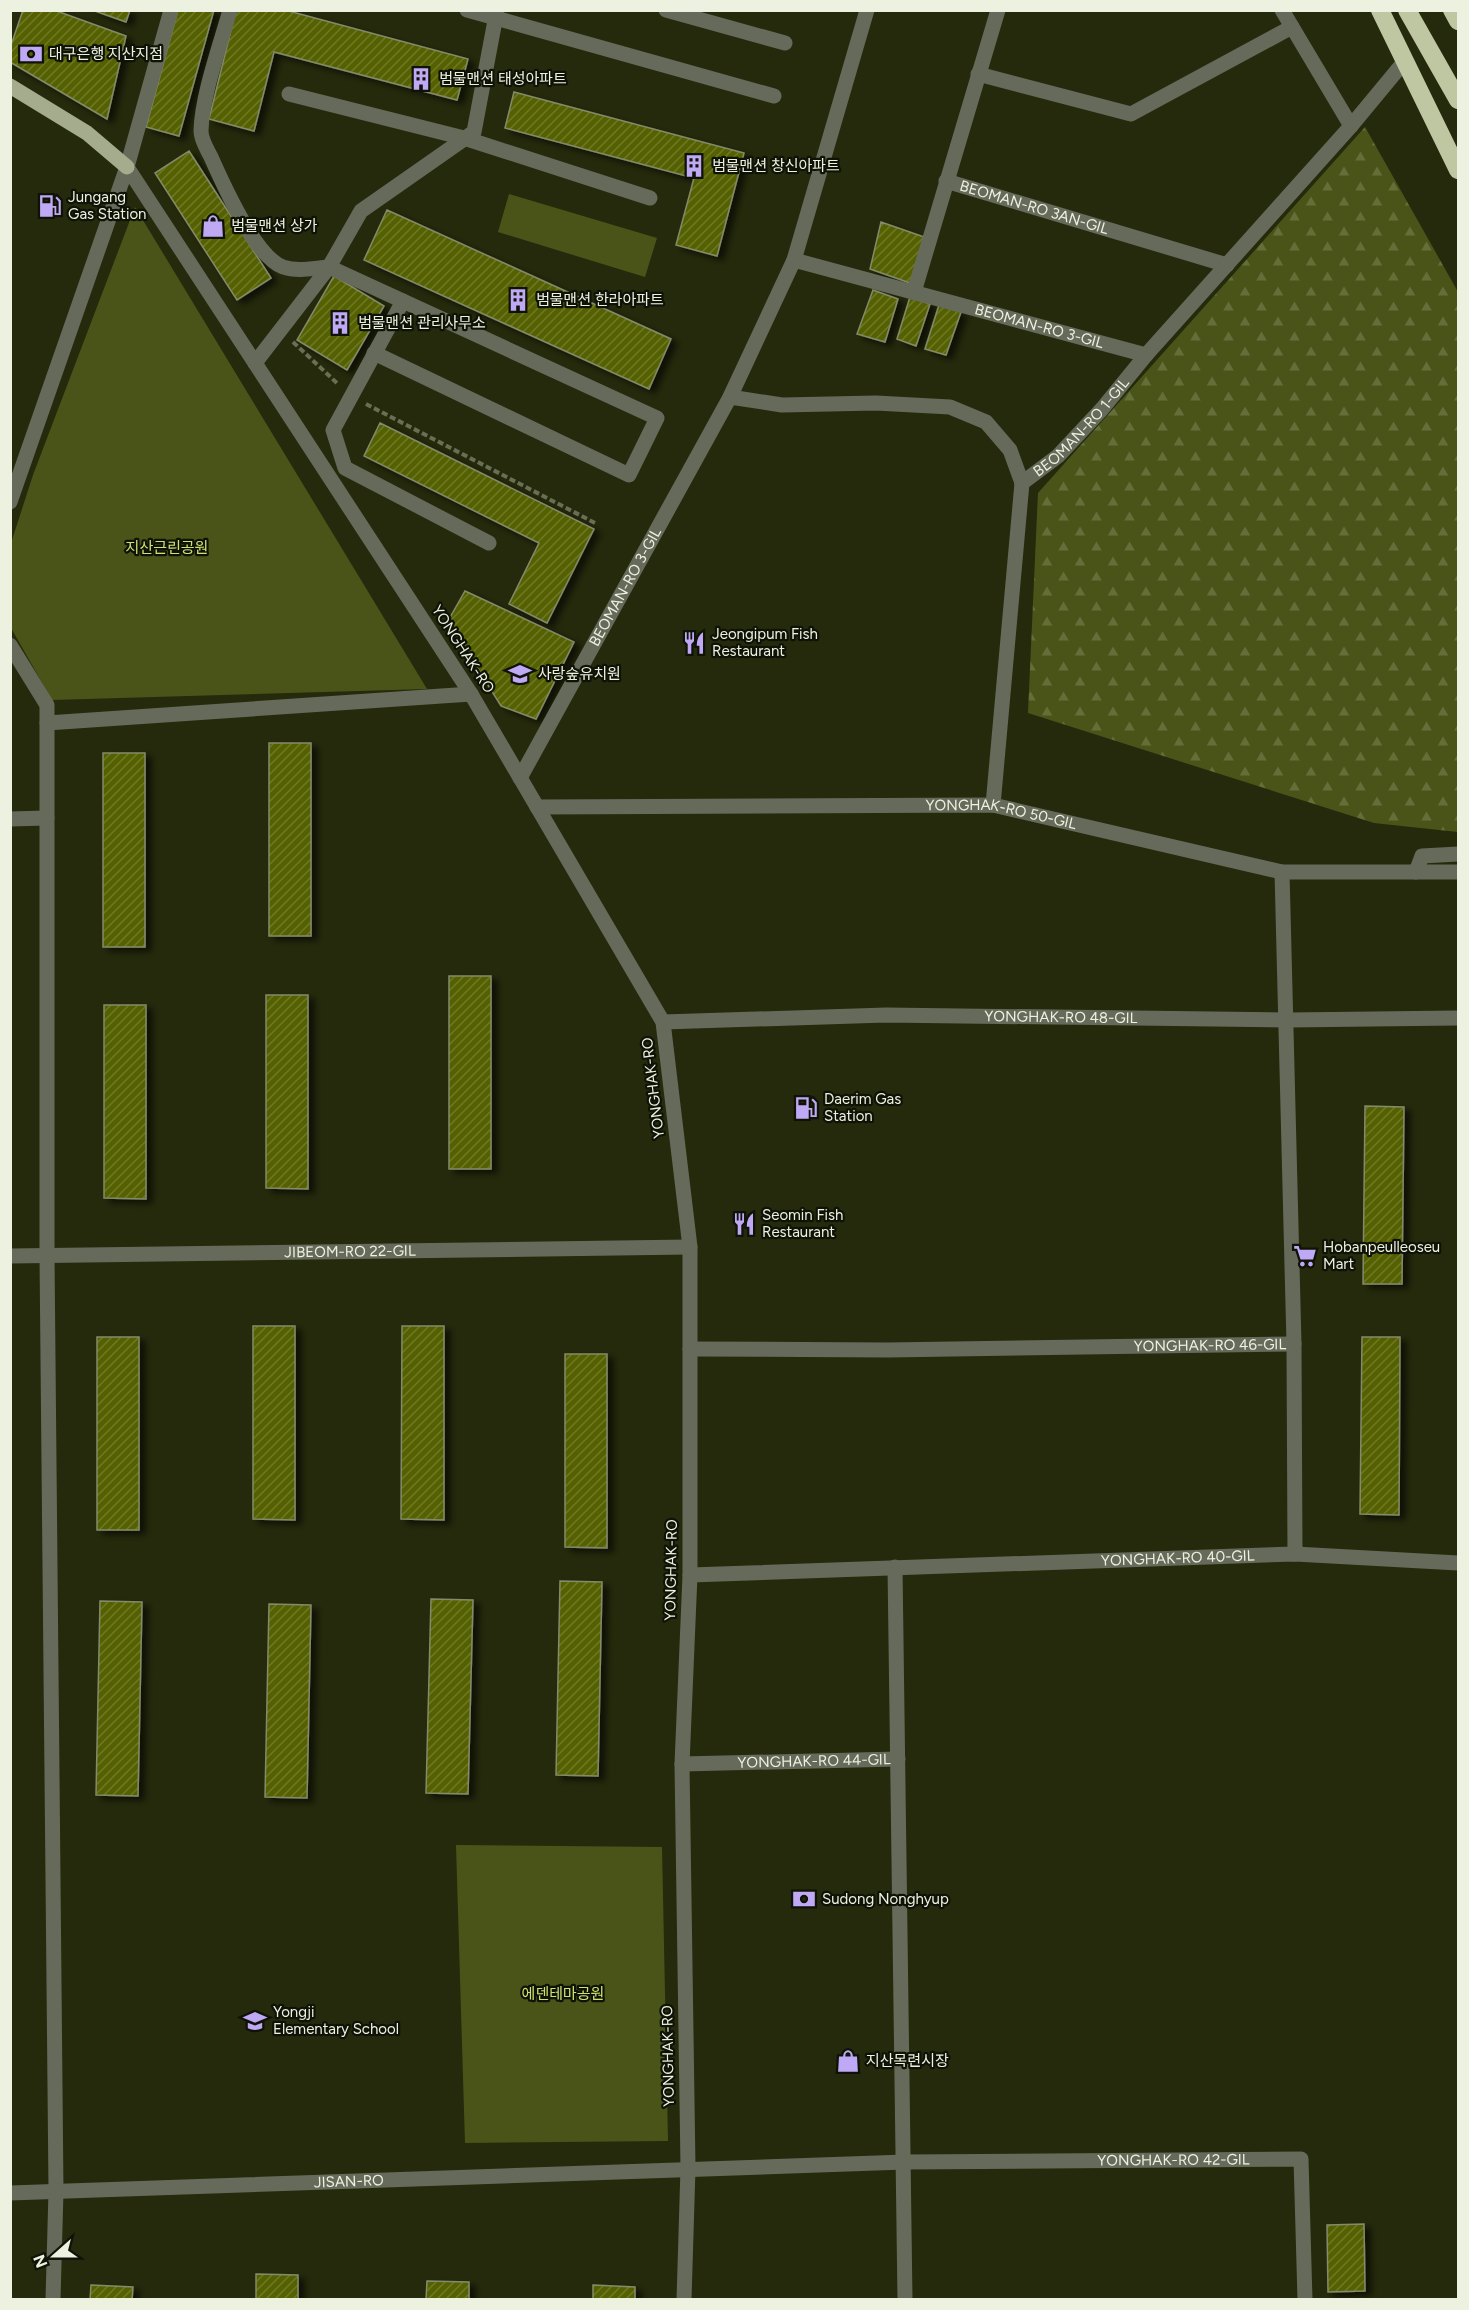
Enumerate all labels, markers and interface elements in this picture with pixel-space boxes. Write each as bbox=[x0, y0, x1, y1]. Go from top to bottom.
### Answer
bank icon: 대구은행 지산지점 bbox=[18, 41, 44, 67]
place label: 대구은행 지산지점 bbox=[49, 45, 163, 63]
building icon: 범물맨션 태성아파트 bbox=[408, 66, 434, 92]
place label: 범물맨션 태성아파트 bbox=[439, 70, 567, 88]
building icon: 범물맨션 창신아파트 bbox=[681, 153, 707, 179]
place label: 범물맨션 창신아파트 bbox=[712, 157, 840, 175]
street label: BEOMAN-RO 3AN-GIL bbox=[958, 177, 1111, 238]
place label: Jungang Gas Station bbox=[68, 188, 146, 223]
fuel station icon: Jungang Gas Station bbox=[37, 193, 63, 219]
shop icon: 범물맨션 상가 bbox=[200, 213, 226, 239]
place label: 범물맨션 상가 bbox=[231, 217, 318, 235]
building icon: 범물맨션 한라아파트 bbox=[505, 287, 531, 313]
place label: 범물맨션 한라아파트 bbox=[536, 291, 664, 309]
street label: BEOMAN-RO 3-GIL bbox=[973, 300, 1106, 352]
building icon: 범물맨션 관리사무소 bbox=[327, 310, 353, 336]
place label: 범물맨션 관리사무소 bbox=[358, 314, 486, 332]
street label: BEOMAN-RO 1-GIL bbox=[1030, 374, 1133, 480]
street label: BEOMAN-RO 3-GIL bbox=[585, 524, 665, 650]
park label: 지산근린공원 bbox=[126, 539, 208, 557]
street label: YONGHAK-RO bbox=[428, 602, 498, 696]
place label: Jeongipum Fish Restaurant bbox=[712, 625, 818, 660]
restaurant icon: Jeongipum Fish Restaurant bbox=[681, 630, 707, 656]
school or university icon: 사랑숲유치원 bbox=[507, 661, 533, 687]
place label: 사랑숲유치원 bbox=[538, 665, 621, 683]
street label: YONGHAK-RO 50-GIL bbox=[926, 796, 1078, 833]
street label: YONGHAK-RO 48-GIL bbox=[984, 1007, 1138, 1027]
street label: YONGHAK-RO bbox=[638, 1036, 668, 1140]
place label: Daerim Gas Station bbox=[824, 1090, 901, 1125]
fuel station icon: Daerim Gas Station bbox=[793, 1095, 819, 1121]
place label: Seomin Fish Restaurant bbox=[762, 1206, 843, 1241]
restaurant icon: Seomin Fish Restaurant bbox=[731, 1211, 757, 1237]
place label: Hobanpeulleoseu Mart bbox=[1323, 1238, 1440, 1273]
street label: JIBEOM-RO 22-GIL bbox=[284, 1242, 416, 1261]
supermarket icon: Hobanpeulleoseu Mart bbox=[1292, 1243, 1318, 1269]
street label: YONGHAK-RO 46-GIL bbox=[1134, 1335, 1287, 1355]
street label: YONGHAK-RO bbox=[661, 1519, 681, 1621]
street label: YONGHAK-RO 40-GIL bbox=[1101, 1546, 1255, 1570]
street label: YONGHAK-RO 44-GIL bbox=[737, 1750, 891, 1772]
bank icon: Sudong Nonghyup bbox=[791, 1886, 817, 1912]
place label: Sudong Nonghyup bbox=[822, 1890, 949, 1908]
park label: 에덴테마공원 bbox=[522, 1985, 604, 2003]
place label: Yongji Elementary School bbox=[273, 2003, 399, 2038]
street label: YONGHAK-RO bbox=[658, 2005, 678, 2107]
school or university icon: Yongji Elementary School bbox=[242, 2008, 268, 2034]
shop icon: 지산목련시장 bbox=[835, 2048, 861, 2074]
place label: 지산목련시장 bbox=[866, 2052, 949, 2070]
street label: YONGHAK-RO 42-GIL bbox=[1097, 2150, 1250, 2170]
street label: JISAN-RO bbox=[313, 2171, 384, 2191]
north arrow bbox=[24, 2226, 84, 2286]
text: N bbox=[29, 2252, 52, 2270]

